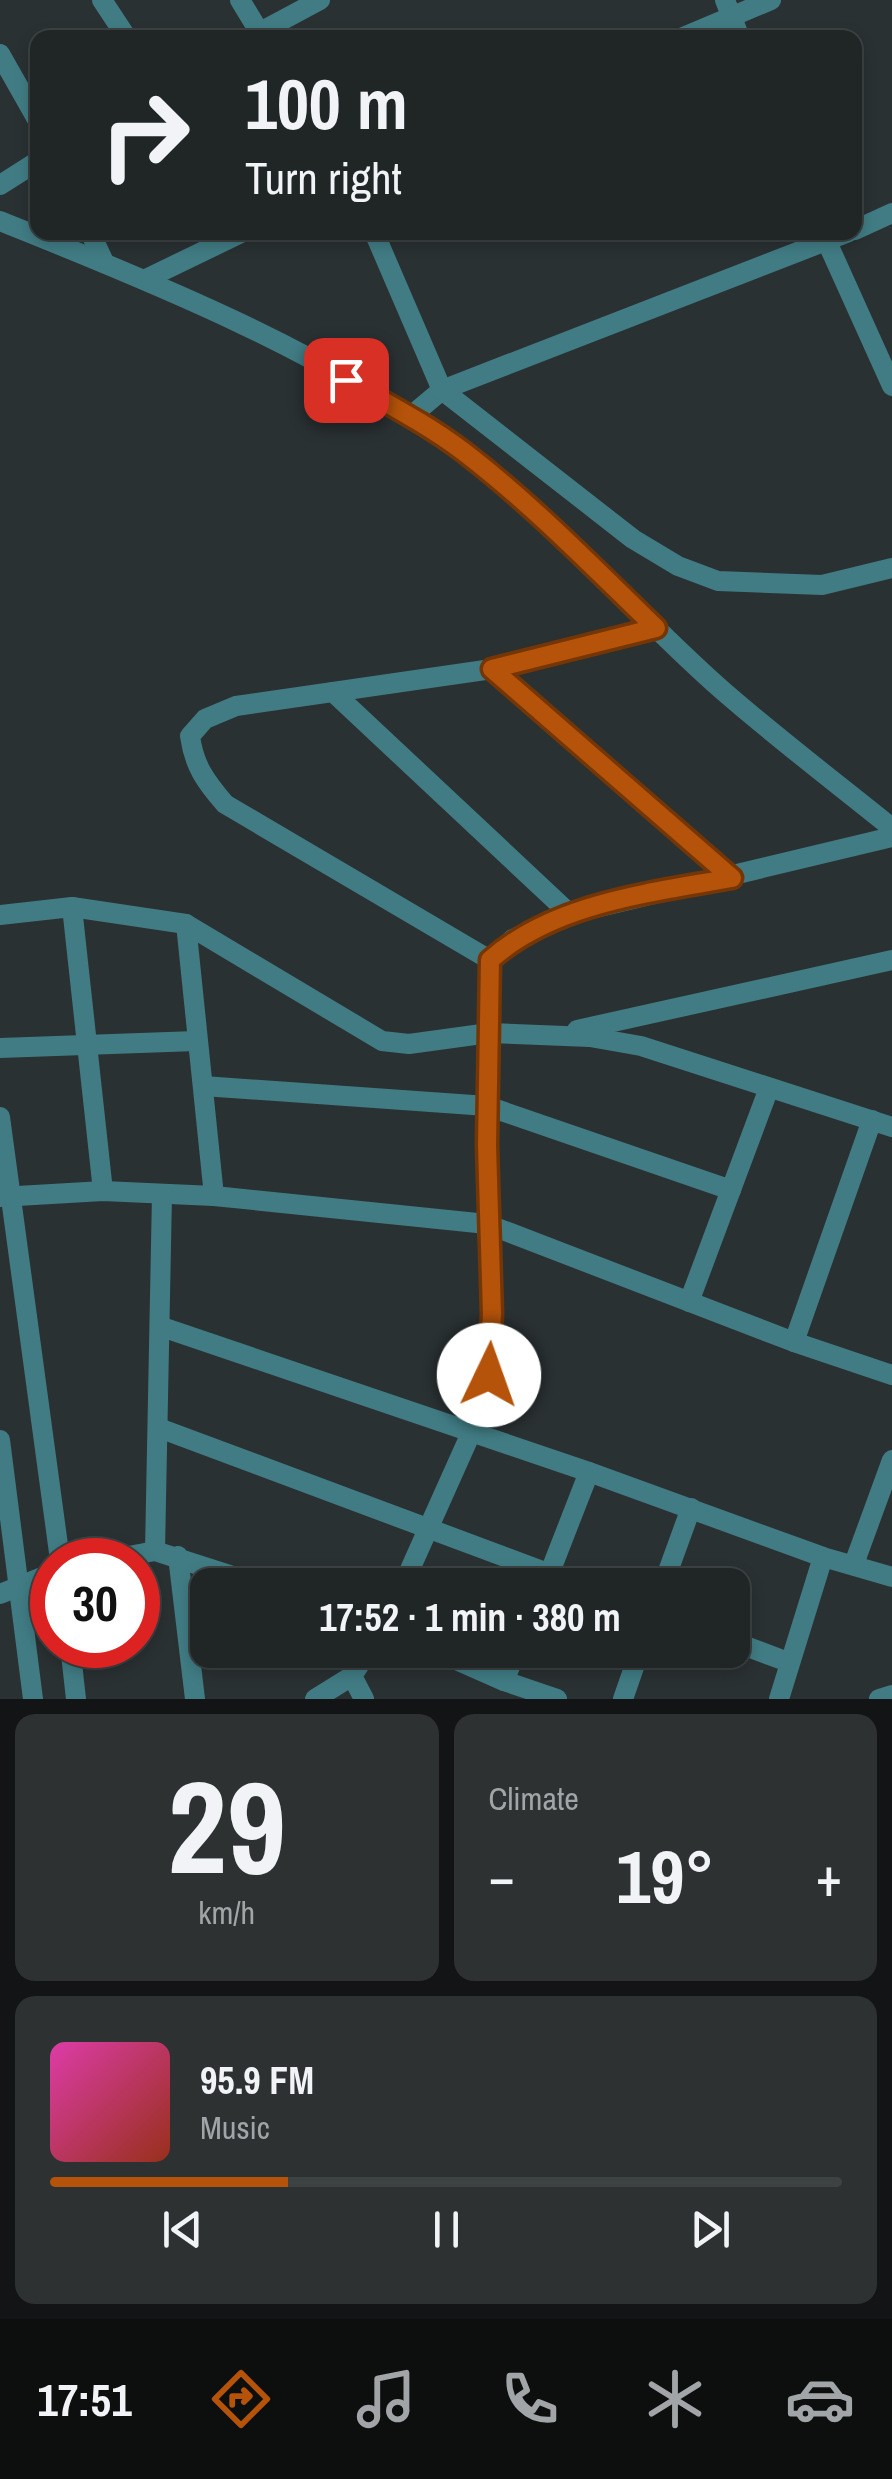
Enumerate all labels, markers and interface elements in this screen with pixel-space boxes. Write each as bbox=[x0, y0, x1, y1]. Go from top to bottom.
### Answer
text: 100 m bbox=[245, 57, 408, 151]
icon: right bbox=[80, 70, 210, 200]
text: Turn right bbox=[245, 147, 402, 208]
pin bbox=[304, 338, 389, 423]
icon: arrive bbox=[319, 353, 374, 408]
position arrow bbox=[437, 1323, 541, 1427]
speed limit sign: 30 bbox=[30, 1538, 160, 1668]
text: 17:52 · 1 min · 380 m bbox=[319, 1592, 621, 1643]
text: 29 bbox=[167, 1738, 286, 1914]
text: Climate bbox=[489, 1777, 579, 1820]
text: 19° bbox=[616, 1825, 714, 1926]
text: − bbox=[489, 1839, 515, 1913]
text: + bbox=[816, 1839, 842, 1913]
text: km/h bbox=[198, 1891, 255, 1934]
text: 95.9 FM bbox=[200, 2055, 314, 2106]
text: Music bbox=[200, 2106, 270, 2149]
icon: previous bbox=[155, 2202, 210, 2257]
icon: pause bbox=[419, 2202, 474, 2257]
icon: next bbox=[683, 2202, 738, 2257]
icon: directions bbox=[206, 2364, 276, 2434]
icon: music bbox=[351, 2364, 421, 2434]
icon: phone bbox=[495, 2364, 565, 2434]
icon: climate bbox=[640, 2364, 710, 2434]
icon: car bbox=[785, 2364, 855, 2434]
text: 17:51 bbox=[37, 2369, 132, 2430]

